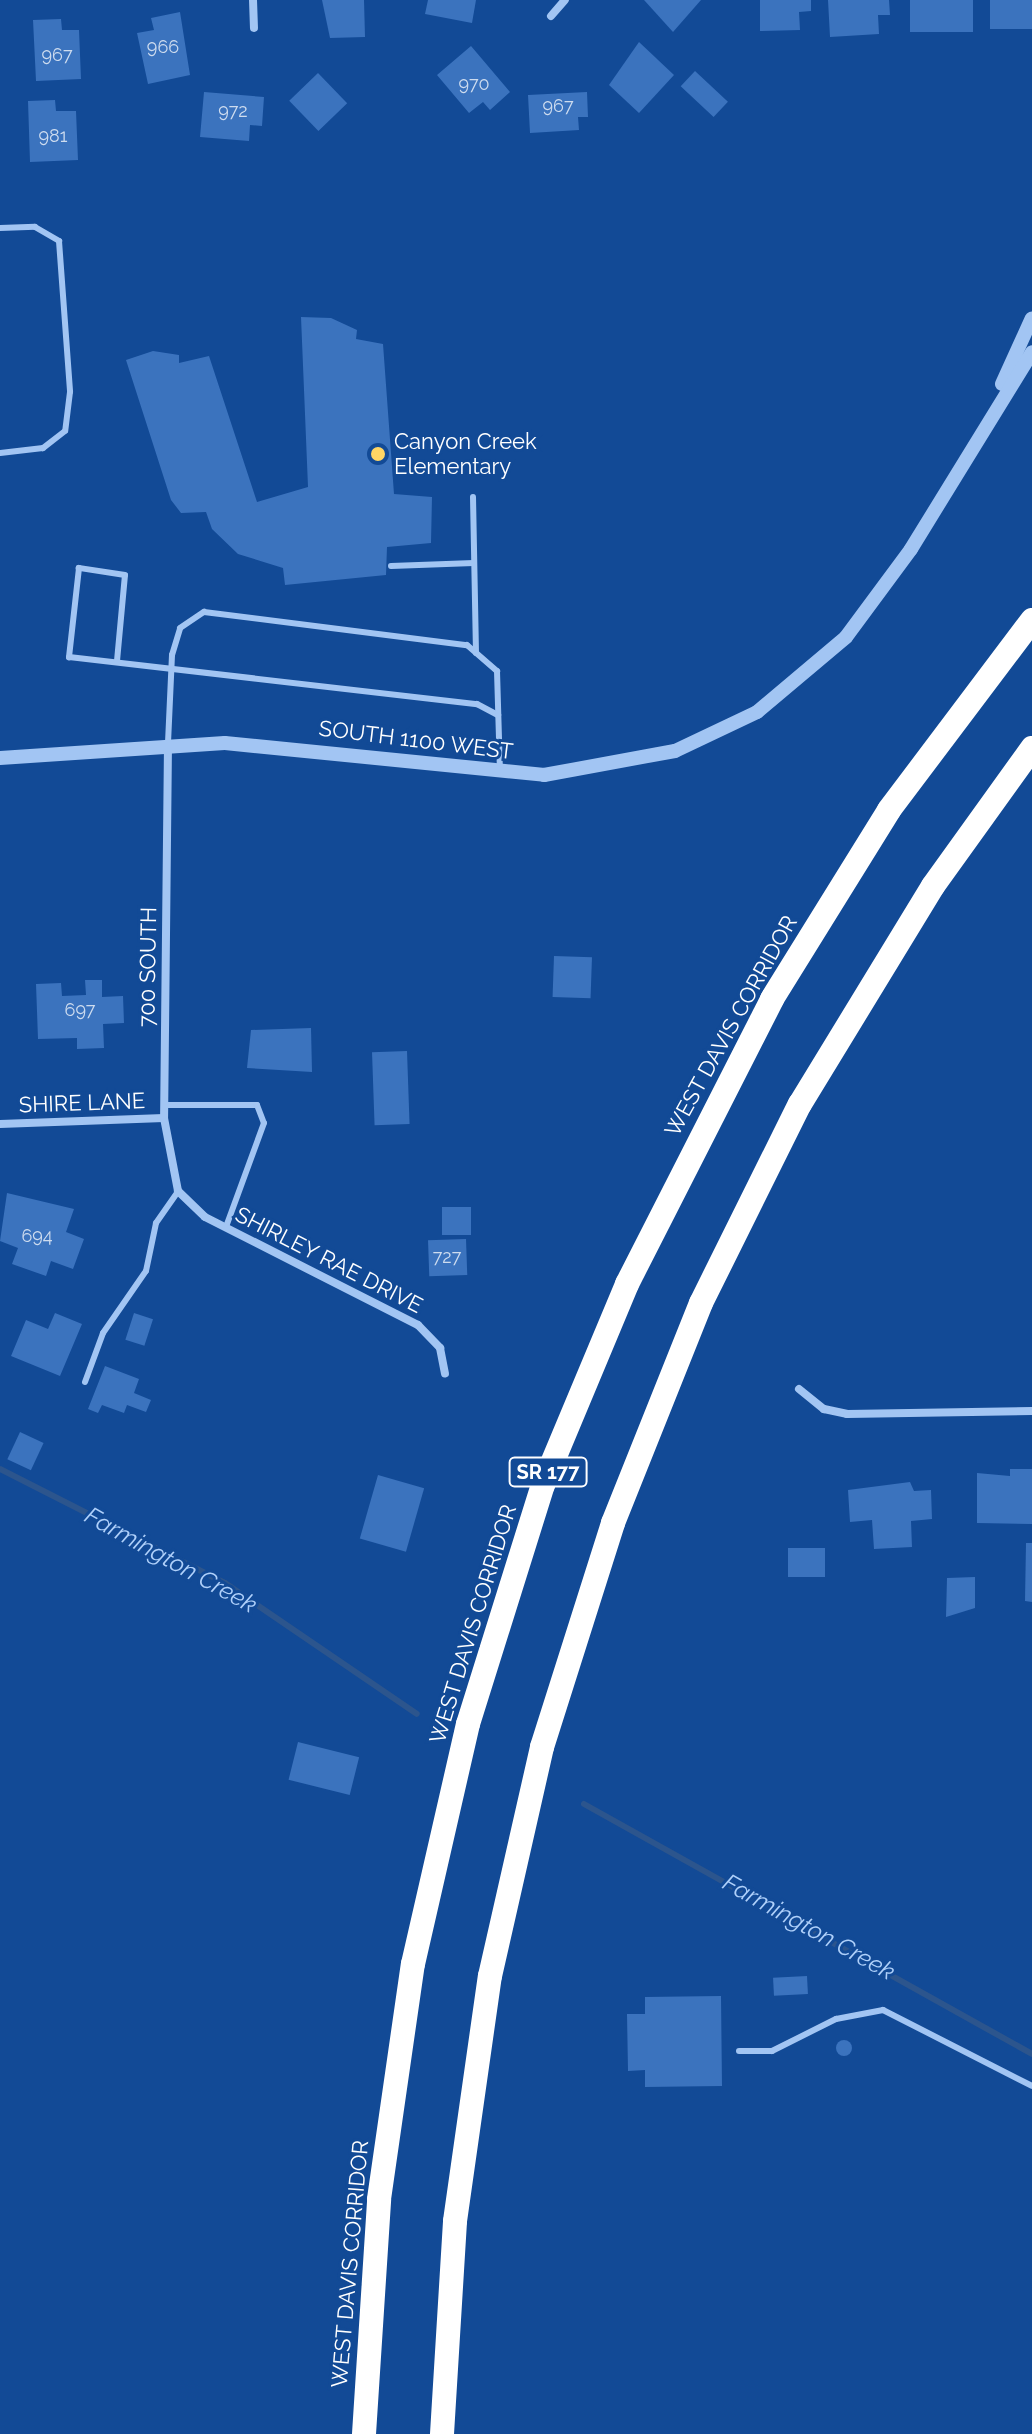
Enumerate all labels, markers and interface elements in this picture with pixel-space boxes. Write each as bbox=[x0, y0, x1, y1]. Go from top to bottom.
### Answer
house number: 966 bbox=[147, 36, 179, 58]
house number: 967 bbox=[41, 44, 73, 66]
house number: 970 bbox=[459, 73, 489, 95]
house number: 967 bbox=[542, 95, 574, 117]
house number: 972 bbox=[218, 100, 248, 122]
house number: 981 bbox=[39, 125, 67, 147]
place label: Canyon Creek Elementary bbox=[394, 428, 537, 480]
marker: Canyon Creek Elementary bbox=[369, 445, 387, 463]
street label: SOUTH 1100 WEST bbox=[317, 715, 515, 765]
street label: 700 SOUTH bbox=[134, 907, 162, 1027]
street label: WEST DAVIS CORRIDOR bbox=[659, 911, 803, 1141]
house number: 697 bbox=[65, 999, 95, 1021]
street label: SHIRE LANE bbox=[18, 1088, 146, 1118]
street label: SHIRLEY RAE DRIVE bbox=[231, 1201, 427, 1319]
house number: 694 bbox=[21, 1225, 53, 1247]
house number: 727 bbox=[433, 1246, 461, 1268]
road number: SR 177 bbox=[508, 1456, 588, 1488]
water label: Farmington Creek bbox=[80, 1501, 262, 1619]
street label: WEST DAVIS CORRIDOR bbox=[424, 1501, 522, 1747]
water label: Farmington Creek bbox=[718, 1868, 900, 1986]
street label: WEST DAVIS CORRIDOR bbox=[326, 2139, 374, 2389]

